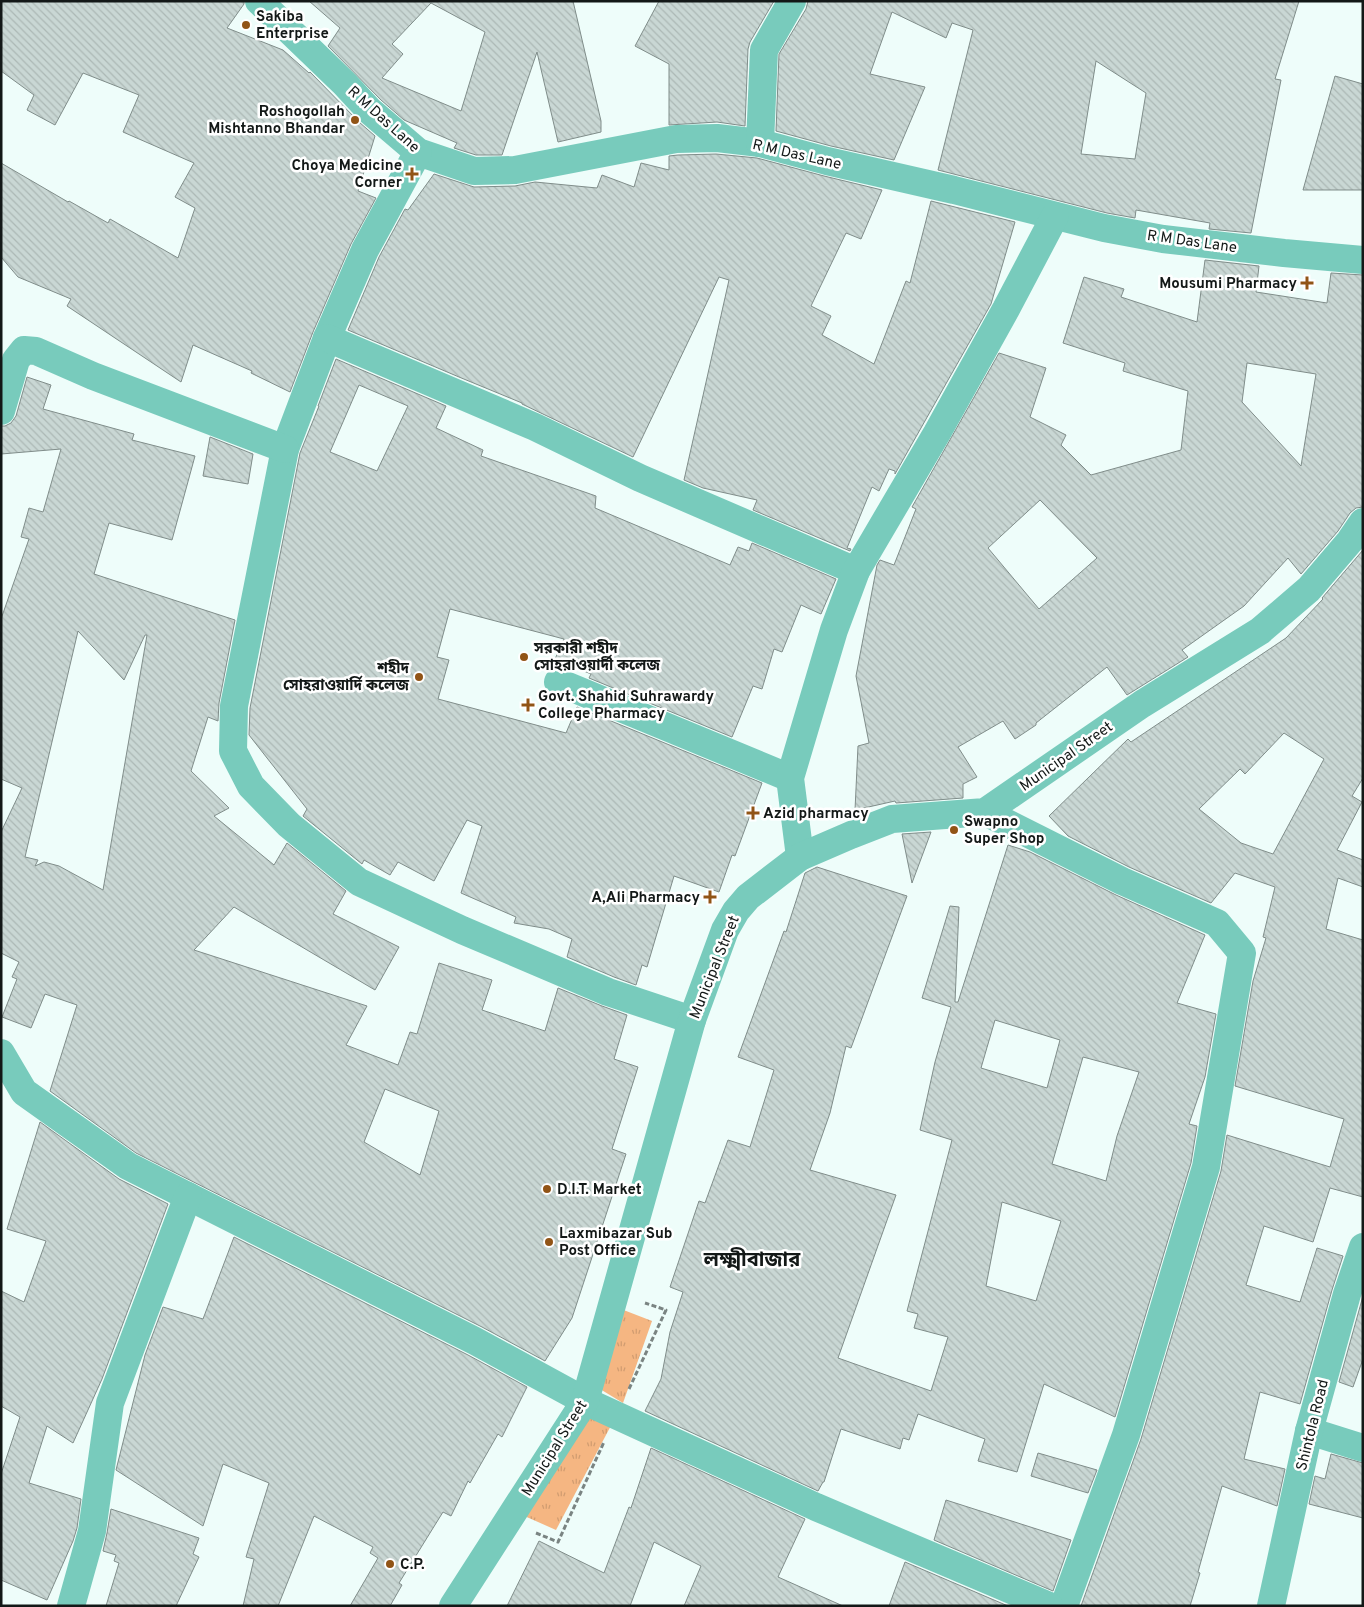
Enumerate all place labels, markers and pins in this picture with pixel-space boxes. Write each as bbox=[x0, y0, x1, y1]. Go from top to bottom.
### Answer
place label: Sakiba Enterprise bbox=[256, 8, 329, 44]
marker: Sakiba Enterprise bbox=[240, 19, 252, 31]
place label: Roshogollah Mishtanno Bhandar bbox=[208, 103, 346, 139]
marker: Roshogollah Mishtanno Bhandar bbox=[349, 114, 361, 126]
place label: Choya Medicine Corner bbox=[292, 157, 403, 193]
marker: Choya Medicine Corner bbox=[406, 168, 418, 180]
place label: Mousumi Pharmacy bbox=[1159, 275, 1297, 294]
marker: Mousumi Pharmacy bbox=[1301, 277, 1313, 289]
place label: সরকারী শহীদ সোহরাওয়ার্দী কলেজ bbox=[533, 639, 660, 676]
marker: সরকারী শহীদ সোহরাওয়ার্দী কলেজ bbox=[518, 651, 530, 663]
place label: শহীদ সোহরাওয়ার্দি কলেজ bbox=[283, 659, 409, 696]
marker: শহীদ সোহরাওয়ার্দি কলেজ bbox=[413, 671, 425, 683]
place label: Govt. Shahid Suhrawardy College Pharmacy bbox=[538, 688, 714, 724]
marker: Govt. Shahid Suhrawardy College Pharmacy bbox=[522, 699, 534, 711]
place label: Azid pharmacy bbox=[763, 805, 869, 824]
marker: Azid pharmacy bbox=[747, 807, 759, 819]
place label: Swapno Super Shop bbox=[964, 813, 1044, 849]
marker: Swapno Super Shop bbox=[948, 824, 960, 836]
place label: A,Ali Pharmacy bbox=[591, 889, 700, 908]
marker: A,Ali Pharmacy bbox=[704, 891, 716, 903]
place label: D.I.T. Market bbox=[557, 1181, 642, 1200]
marker: D.I.T. Market bbox=[541, 1183, 553, 1195]
place label: Laxmibazar Sub Post Office bbox=[559, 1225, 672, 1261]
marker: Laxmibazar Sub Post Office bbox=[543, 1236, 555, 1248]
place label: C.P. bbox=[400, 1556, 425, 1575]
marker: C.P. bbox=[384, 1558, 396, 1570]

